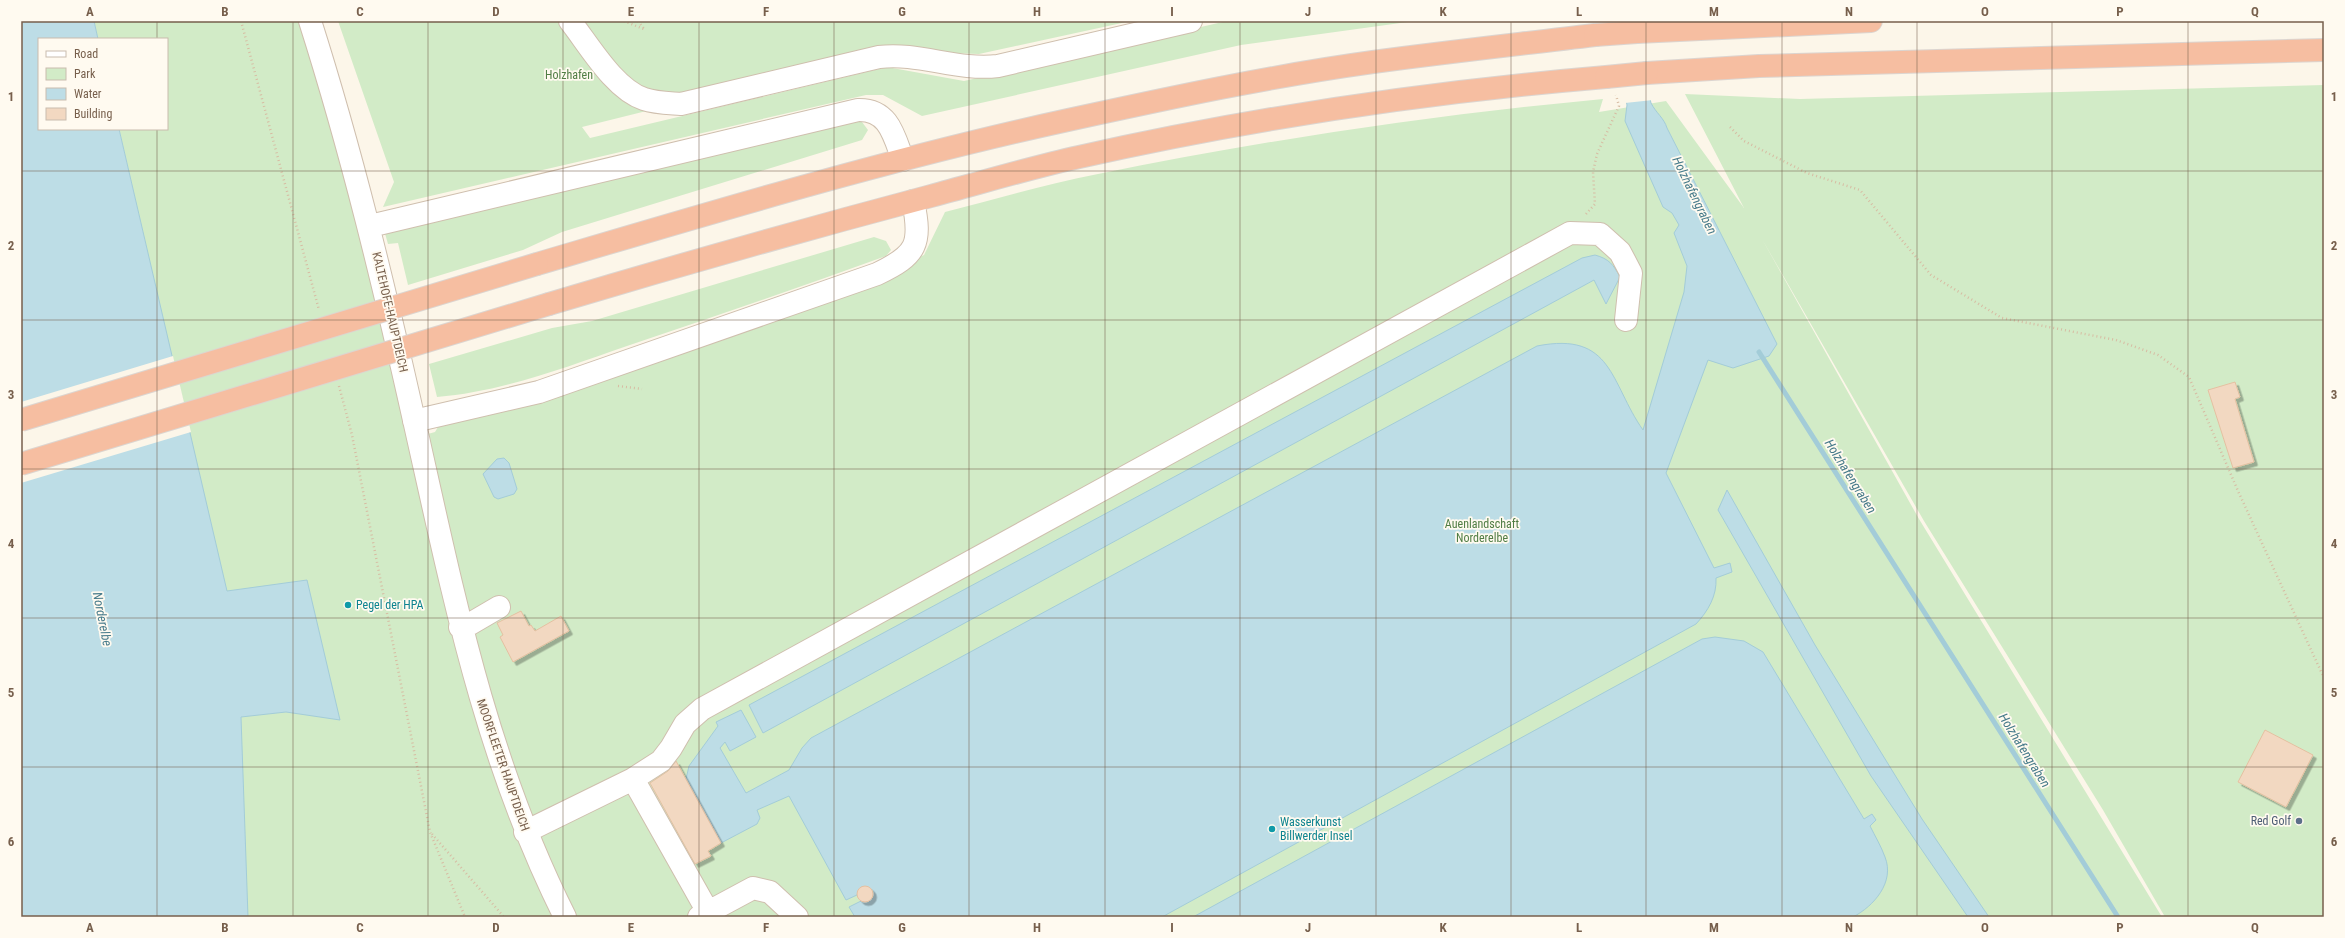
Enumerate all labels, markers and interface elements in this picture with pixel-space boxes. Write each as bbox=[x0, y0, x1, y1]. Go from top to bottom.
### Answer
text: A bbox=[86, 4, 94, 19]
text: B bbox=[221, 4, 229, 19]
text: C bbox=[356, 4, 364, 19]
text: D bbox=[492, 4, 500, 19]
text: E bbox=[628, 4, 635, 19]
text: F bbox=[763, 4, 769, 19]
text: G bbox=[898, 4, 906, 19]
text: H bbox=[1033, 4, 1041, 19]
text: I bbox=[1170, 4, 1174, 19]
text: J bbox=[1305, 4, 1311, 19]
text: K bbox=[1439, 4, 1447, 19]
text: L bbox=[1576, 4, 1582, 19]
text: M bbox=[1709, 4, 1719, 19]
text: N bbox=[1845, 4, 1853, 19]
text: O bbox=[1981, 4, 1989, 19]
text: P bbox=[2116, 4, 2124, 19]
text: Q bbox=[2251, 4, 2259, 19]
legend bbox=[38, 38, 168, 130]
text: Road bbox=[74, 47, 98, 61]
text: Park bbox=[74, 67, 96, 81]
park label: Holzhafen bbox=[545, 68, 593, 82]
text: Water bbox=[74, 87, 102, 101]
text: 1 bbox=[8, 89, 14, 104]
text: 1 bbox=[2331, 89, 2337, 104]
text: Building bbox=[74, 107, 112, 121]
water label: Holzhafengraben bbox=[1669, 154, 1720, 237]
text: 2 bbox=[8, 238, 15, 253]
text: 2 bbox=[2331, 238, 2338, 253]
street label: KALTEHOFE-HAUPTDEICH bbox=[369, 250, 411, 374]
text: 3 bbox=[8, 387, 14, 402]
text: 3 bbox=[2331, 387, 2337, 402]
water label: Holzhafengraben bbox=[1822, 436, 1879, 516]
park label: Auenlandschaft Norderelbe bbox=[1445, 517, 1520, 545]
text: 4 bbox=[8, 536, 15, 551]
text: 4 bbox=[2331, 536, 2338, 551]
water label: Norderelbe bbox=[90, 591, 115, 647]
place label: Pegel der HPA bbox=[356, 598, 424, 612]
marker: Pegel der HPA bbox=[343, 600, 353, 610]
text: 5 bbox=[8, 685, 15, 700]
text: 5 bbox=[2331, 685, 2338, 700]
street label: MOORFLEETER HAUPTDEICH bbox=[474, 697, 532, 833]
water label: Holzhafengraben bbox=[1996, 710, 2053, 790]
place label: Red Golf bbox=[2251, 814, 2291, 828]
place label: Wasserkunst Billwerder Insel bbox=[1280, 815, 1352, 843]
marker: Red Golf bbox=[2294, 816, 2304, 826]
marker: Wasserkunst Billwerder Insel bbox=[1267, 824, 1277, 834]
text: 6 bbox=[8, 834, 15, 849]
text: 6 bbox=[2331, 834, 2338, 849]
text: A bbox=[86, 920, 94, 935]
text: B bbox=[221, 920, 229, 935]
text: C bbox=[356, 920, 364, 935]
text: D bbox=[492, 920, 500, 935]
text: E bbox=[628, 920, 635, 935]
text: F bbox=[763, 920, 769, 935]
text: G bbox=[898, 920, 906, 935]
text: H bbox=[1033, 920, 1041, 935]
text: I bbox=[1170, 920, 1174, 935]
text: J bbox=[1305, 920, 1311, 935]
text: K bbox=[1439, 920, 1447, 935]
text: L bbox=[1576, 920, 1582, 935]
text: M bbox=[1709, 920, 1719, 935]
text: N bbox=[1845, 920, 1853, 935]
text: O bbox=[1981, 920, 1989, 935]
text: P bbox=[2116, 920, 2124, 935]
text: Q bbox=[2251, 920, 2259, 935]

